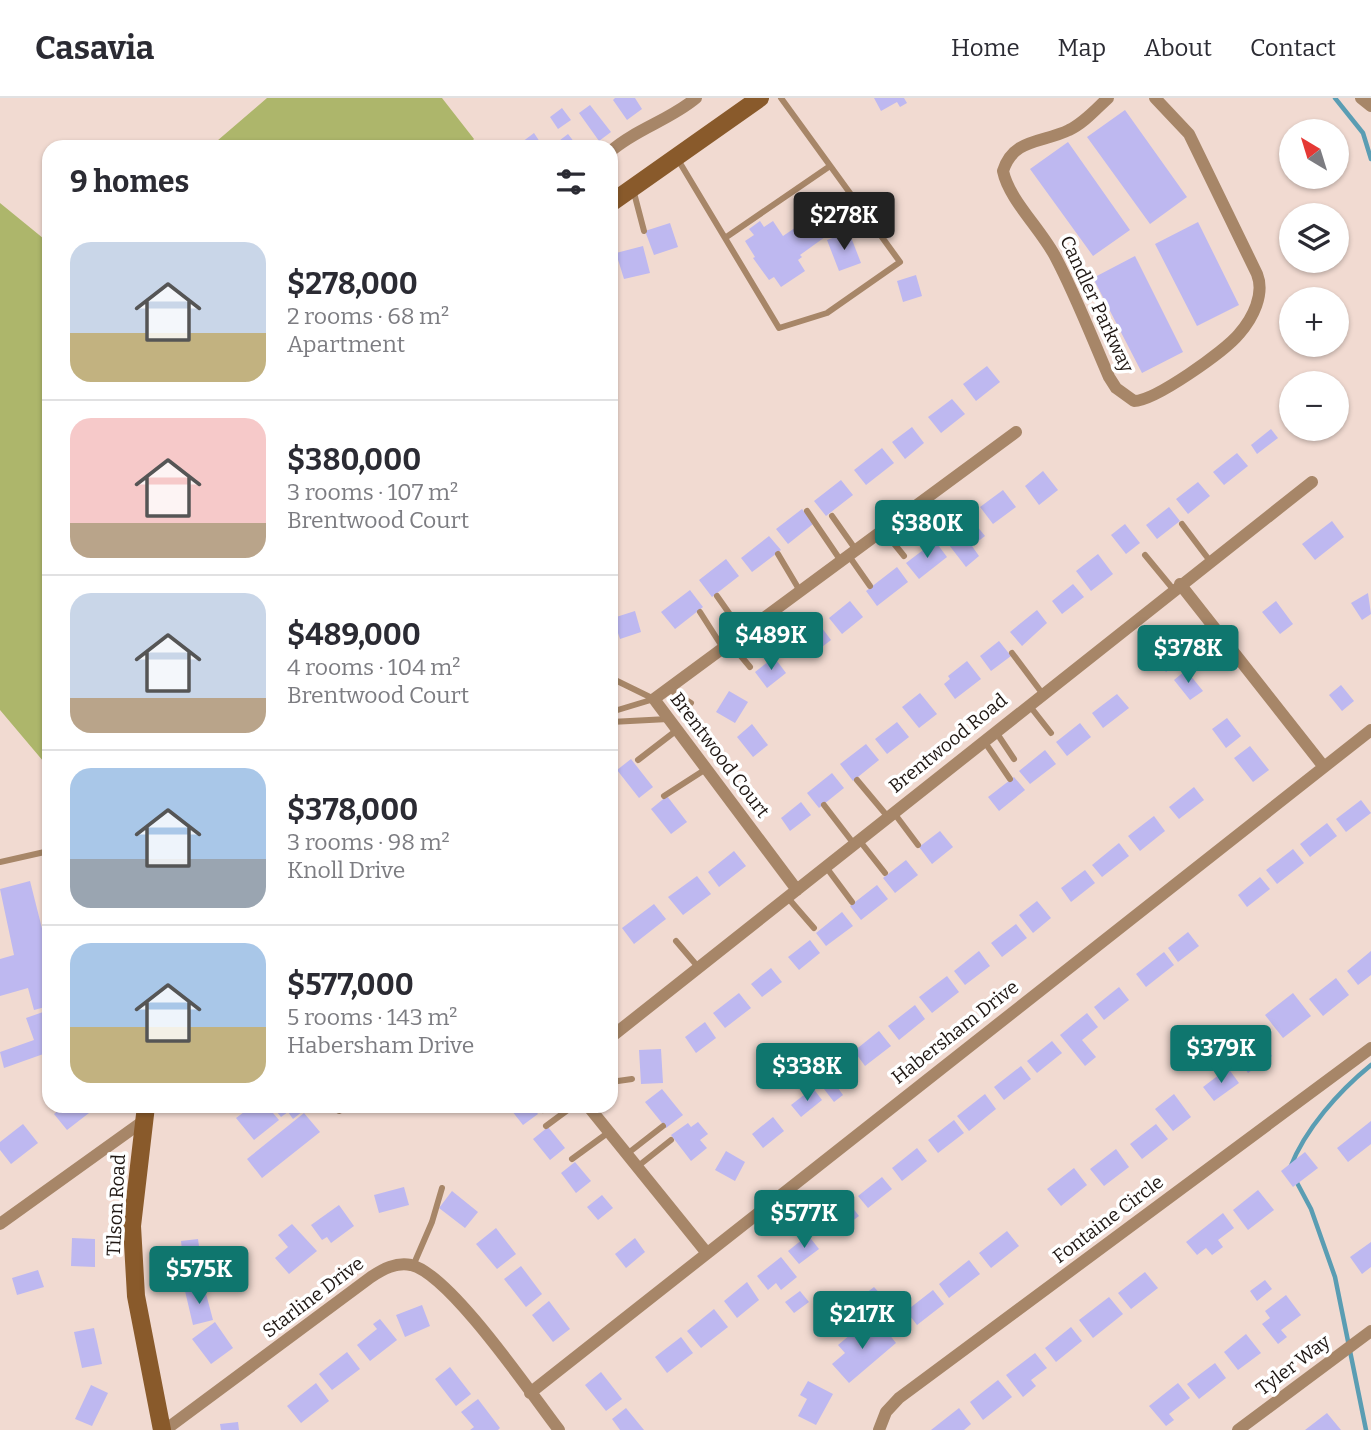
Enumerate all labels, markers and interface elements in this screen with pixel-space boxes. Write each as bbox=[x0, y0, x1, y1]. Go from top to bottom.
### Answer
text: Casavia bbox=[35, 28, 154, 68]
text: Home bbox=[951, 34, 1020, 62]
text: Map bbox=[1058, 34, 1106, 62]
text: About bbox=[1144, 34, 1212, 62]
text: Contact bbox=[1250, 34, 1336, 62]
north arrow bbox=[1279, 119, 1349, 189]
map controls bbox=[1279, 119, 1349, 441]
icon: filters bbox=[552, 163, 590, 201]
text: 9 homes bbox=[70, 164, 189, 200]
pin: $278K bbox=[795, 192, 893, 252]
text: $278K bbox=[810, 201, 878, 229]
button: layers bbox=[1279, 203, 1349, 273]
street label: Candler Parkway bbox=[1055, 232, 1139, 377]
text: $278,000 bbox=[287, 266, 418, 302]
icon: home bbox=[126, 270, 210, 354]
button: + bbox=[1279, 287, 1349, 357]
text: 2 rooms · 68 m² bbox=[287, 302, 449, 330]
text: Apartment bbox=[287, 330, 405, 358]
button: − bbox=[1279, 371, 1349, 441]
text: $380,000 bbox=[287, 442, 421, 478]
icon: home bbox=[126, 446, 210, 530]
text: 3 rooms · 107 m² bbox=[287, 478, 458, 506]
pin: $380K bbox=[878, 500, 976, 560]
text: Brentwood Court bbox=[287, 506, 469, 534]
text: $380K bbox=[891, 509, 963, 537]
pin: $489K bbox=[722, 612, 820, 672]
text: $489,000 bbox=[287, 617, 421, 653]
icon: home bbox=[126, 621, 210, 705]
text: $489K bbox=[735, 621, 807, 649]
pin: $378K bbox=[1139, 626, 1237, 685]
text: $378K bbox=[1153, 634, 1223, 662]
text: 4 rooms · 104 m² bbox=[287, 653, 460, 681]
text: Brentwood Court bbox=[287, 681, 469, 709]
street label: Brentwood Court bbox=[666, 688, 775, 822]
street label: Brentwood Road bbox=[884, 688, 1012, 798]
text: $378,000 bbox=[287, 792, 418, 828]
icon: home bbox=[126, 796, 210, 880]
text: 3 rooms · 98 m² bbox=[287, 828, 450, 856]
text: Knoll Drive bbox=[287, 856, 405, 884]
text: $577,000 bbox=[287, 967, 414, 1003]
icon: home bbox=[126, 971, 210, 1055]
street label: Habersham Drive bbox=[887, 975, 1023, 1089]
text: 5 rooms · 143 m² bbox=[287, 1003, 458, 1031]
pin: $379K bbox=[1172, 1026, 1270, 1085]
text: Habersham Drive bbox=[287, 1031, 474, 1059]
text: $379K bbox=[1186, 1034, 1256, 1062]
pin: $338K bbox=[758, 1044, 856, 1103]
text: $338K bbox=[772, 1052, 842, 1080]
street label: Tilson Road bbox=[102, 1153, 130, 1257]
street label: Fontaine Circle bbox=[1048, 1170, 1168, 1268]
pin: $577K bbox=[755, 1190, 853, 1250]
text: $577K bbox=[770, 1199, 838, 1227]
pin: $575K bbox=[150, 1246, 248, 1306]
street label: Starline Drive bbox=[258, 1252, 368, 1342]
text: $575K bbox=[165, 1255, 233, 1283]
pin: $217K bbox=[813, 1292, 911, 1351]
text: $217K bbox=[829, 1300, 895, 1328]
street label: Tyler Way bbox=[1251, 1329, 1335, 1400]

